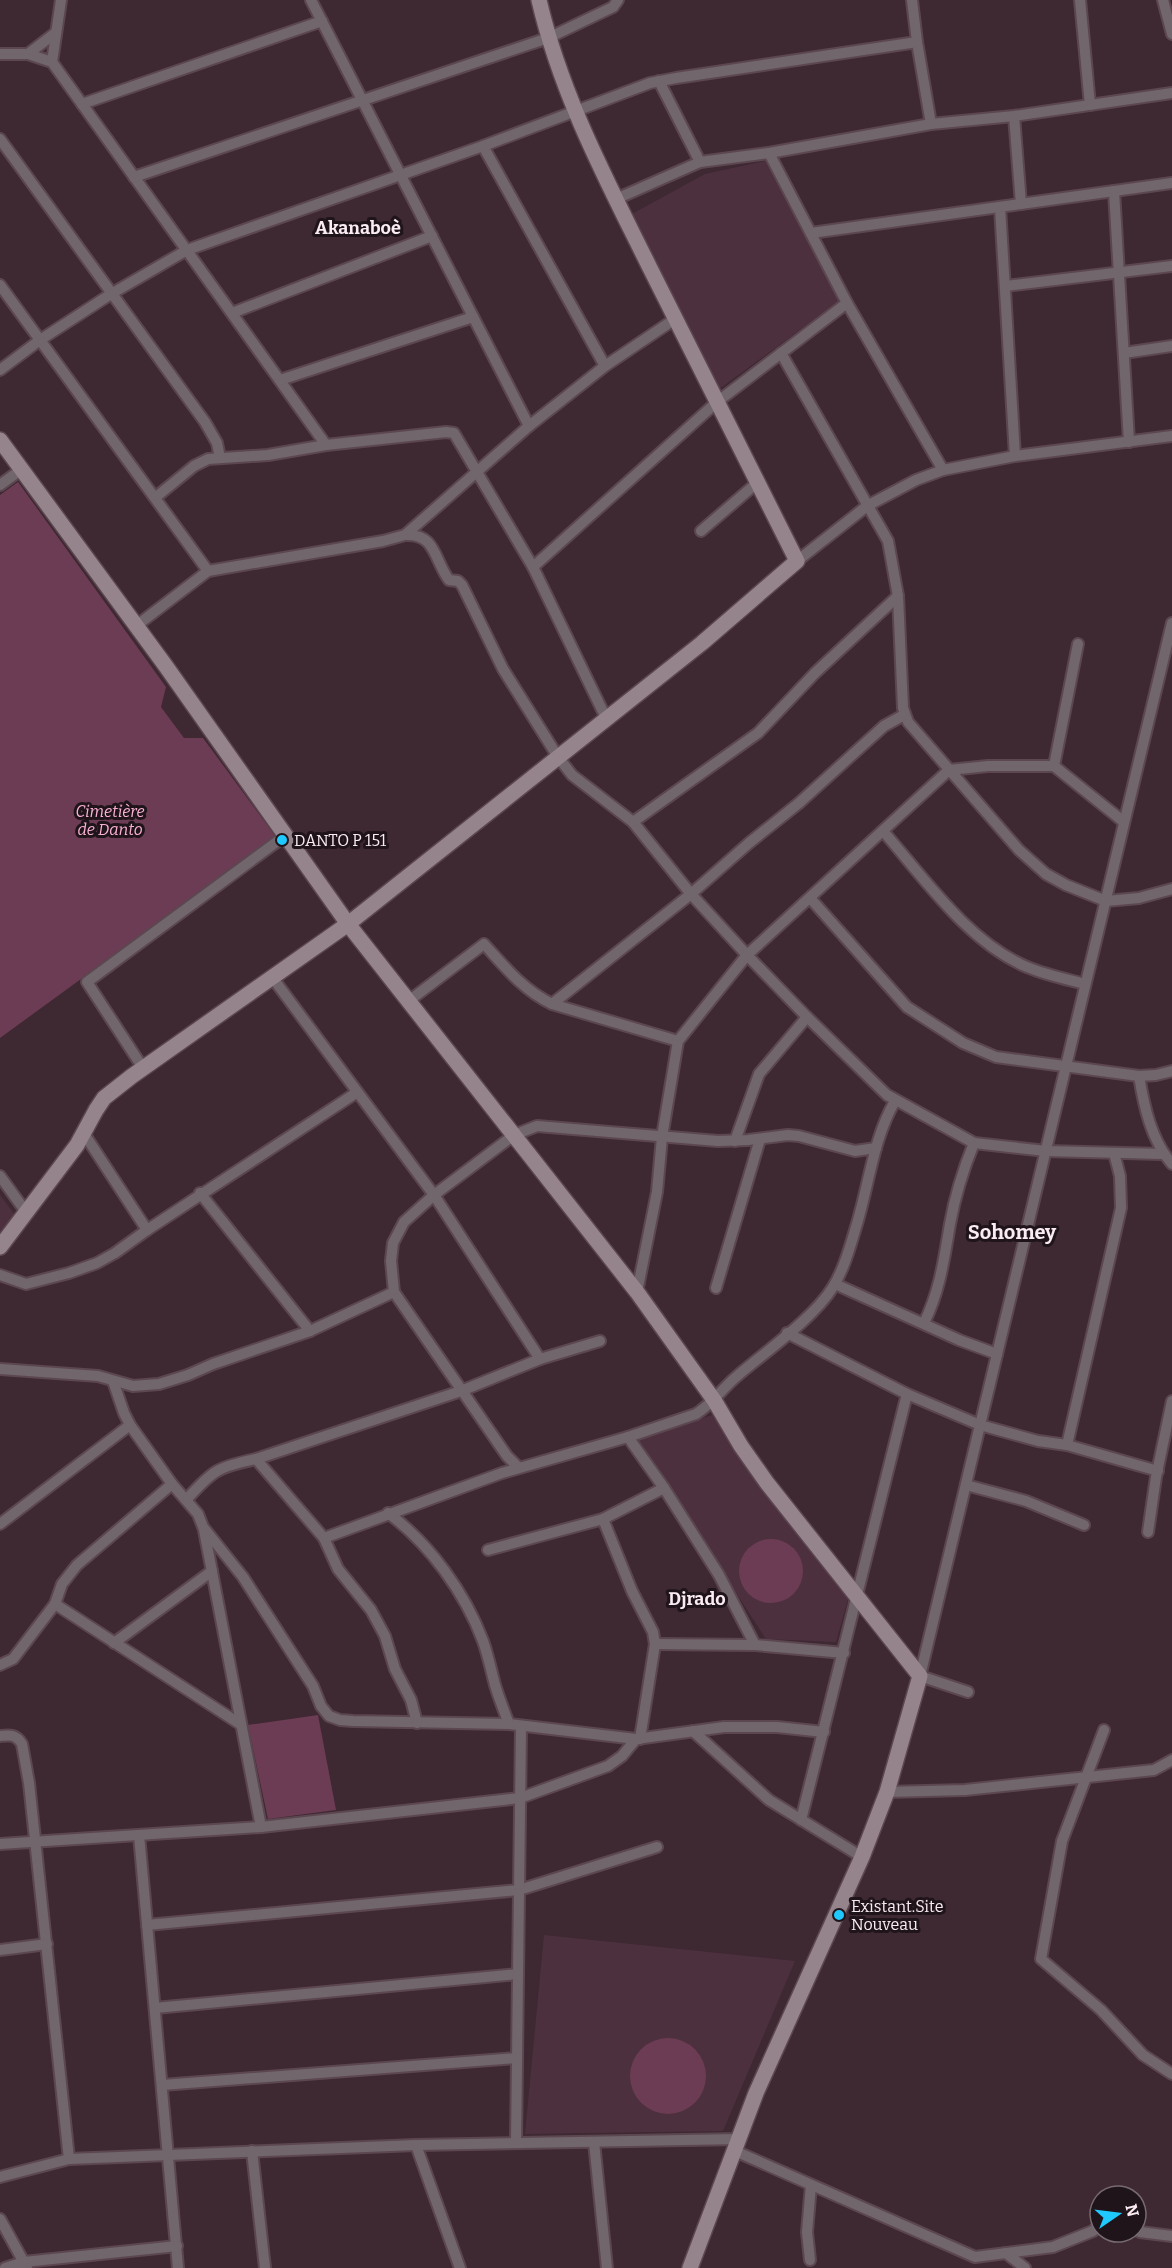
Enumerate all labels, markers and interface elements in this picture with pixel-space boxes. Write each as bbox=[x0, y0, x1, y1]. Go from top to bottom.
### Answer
district label: Akanaboè bbox=[315, 217, 401, 239]
park label: Cimetière de Danto bbox=[75, 802, 145, 839]
place label: DANTO P 151 bbox=[294, 831, 387, 850]
marker: DANTO P 151 bbox=[275, 833, 289, 847]
district label: Sohomey bbox=[968, 1220, 1057, 1244]
district label: Djrado bbox=[668, 1588, 726, 1610]
place label: Existant.Site Nouveau bbox=[851, 1897, 943, 1934]
marker: Existant.Site Nouveau bbox=[832, 1908, 846, 1922]
north arrow bbox=[1088, 2184, 1148, 2244]
text: N bbox=[1121, 2202, 1143, 2219]

